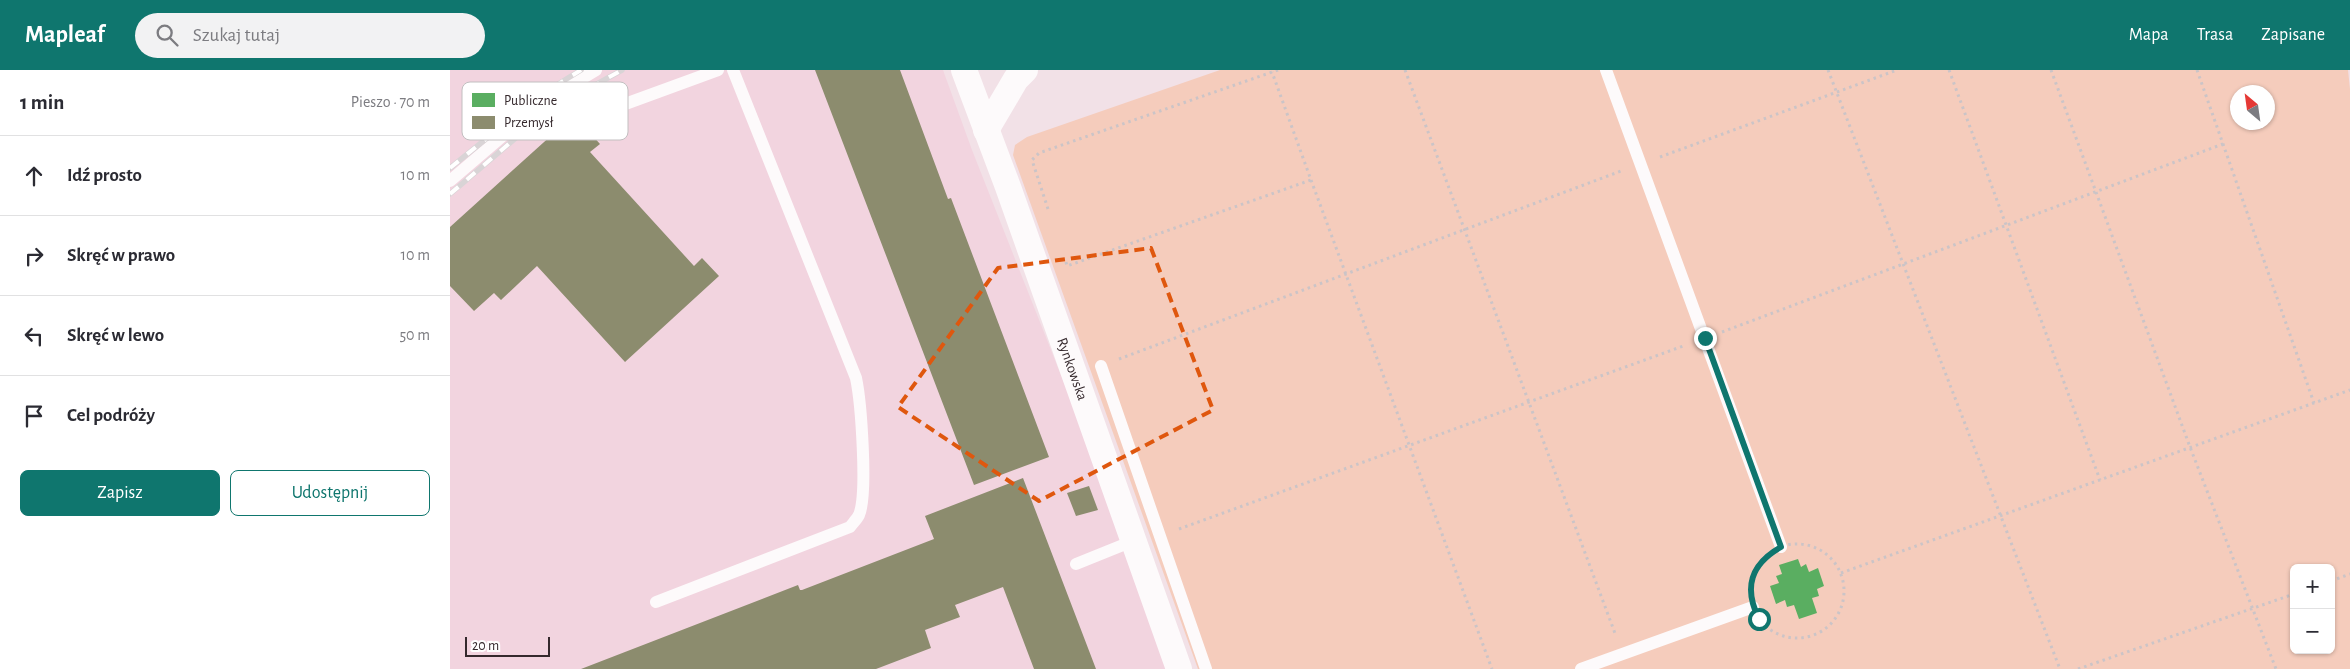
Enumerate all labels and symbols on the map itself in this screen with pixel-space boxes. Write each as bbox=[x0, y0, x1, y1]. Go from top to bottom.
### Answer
legend bbox=[462, 82, 628, 140]
north arrow bbox=[2230, 85, 2275, 130]
text: Publiczne bbox=[504, 94, 557, 108]
text: Przemysł bbox=[504, 116, 554, 130]
route end bbox=[1694, 327, 1717, 350]
street label: Rynkowska bbox=[1055, 336, 1091, 402]
route start bbox=[1748, 608, 1771, 631]
scale bar bbox=[465, 634, 550, 657]

